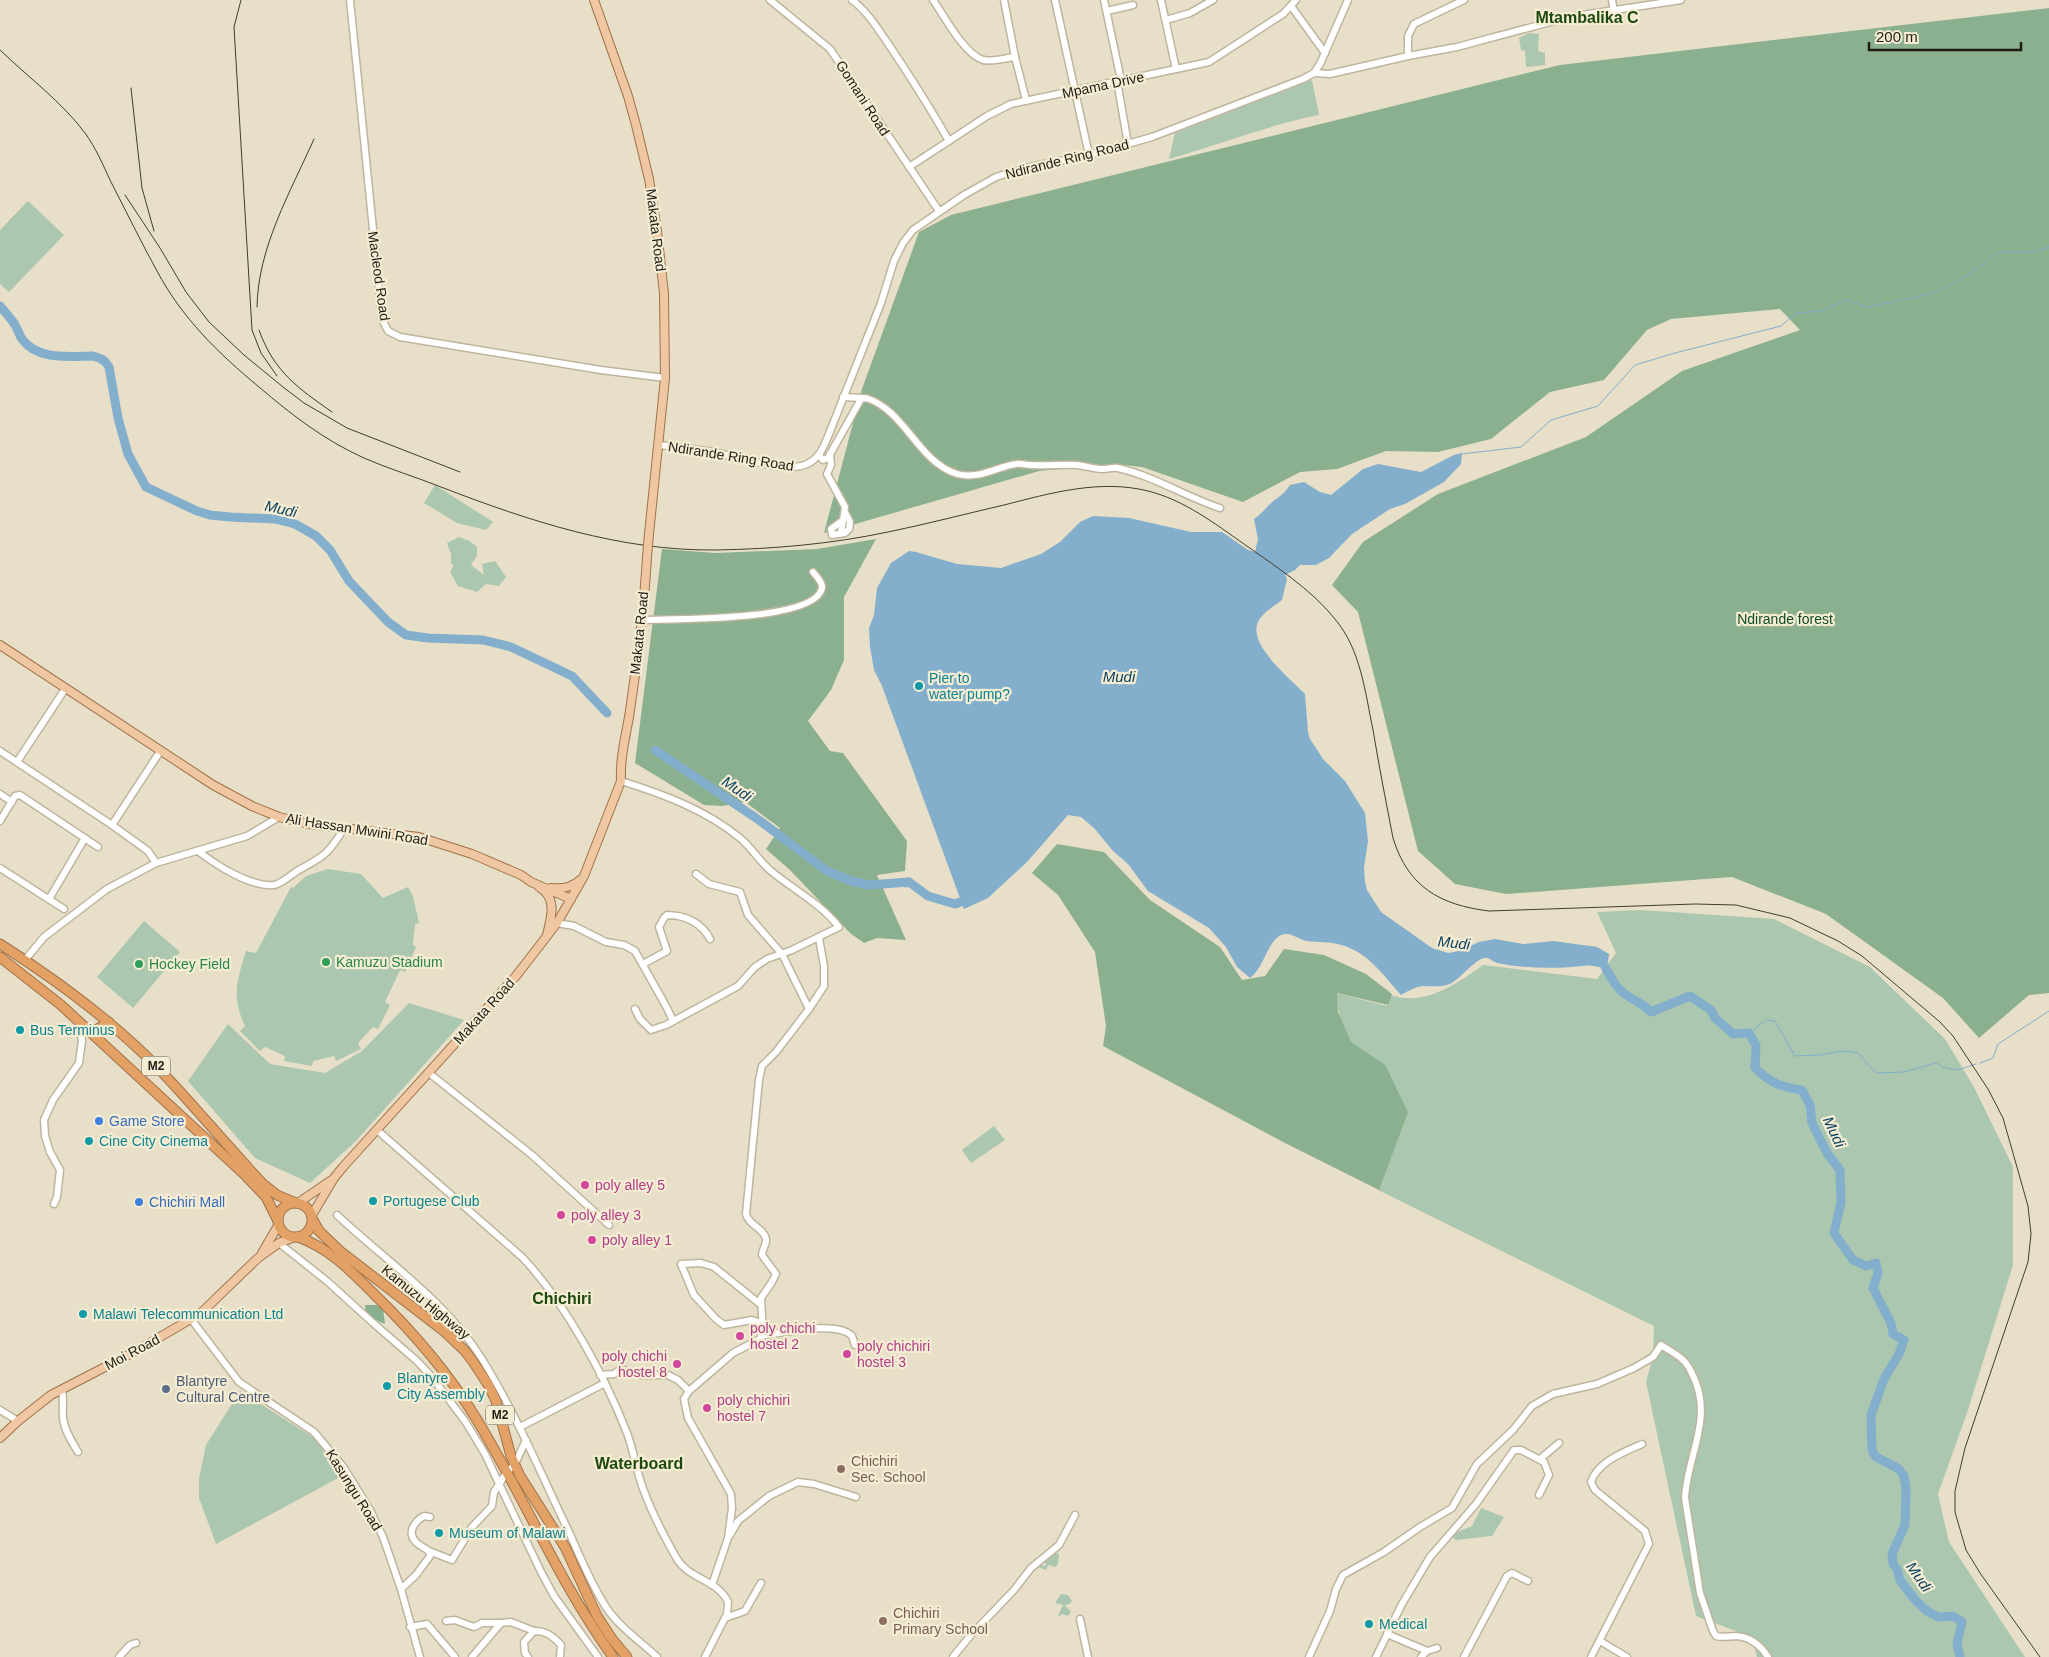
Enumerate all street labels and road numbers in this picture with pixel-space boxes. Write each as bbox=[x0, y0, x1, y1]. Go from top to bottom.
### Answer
street label: Gomani Road bbox=[833, 57, 893, 139]
street label: Mpama Drive bbox=[1061, 68, 1146, 101]
street label: Ndirande Ring Road bbox=[1004, 136, 1130, 182]
street label: Makata Road bbox=[643, 188, 669, 272]
street label: Macleod Road bbox=[365, 230, 393, 322]
street label: Ndirande Ring Road bbox=[667, 438, 795, 474]
street label: Makata Road bbox=[627, 591, 651, 675]
street label: Ali Hassan Mwini Road bbox=[285, 810, 429, 848]
street label: Makata Road bbox=[450, 975, 518, 1047]
road number: M2 bbox=[142, 1056, 170, 1076]
street label: Kamuzu Highway bbox=[379, 1262, 473, 1342]
street label: Moi Road bbox=[102, 1331, 162, 1373]
road number: M2 bbox=[486, 1406, 514, 1424]
street label: Kasungu Road bbox=[323, 1446, 385, 1534]

